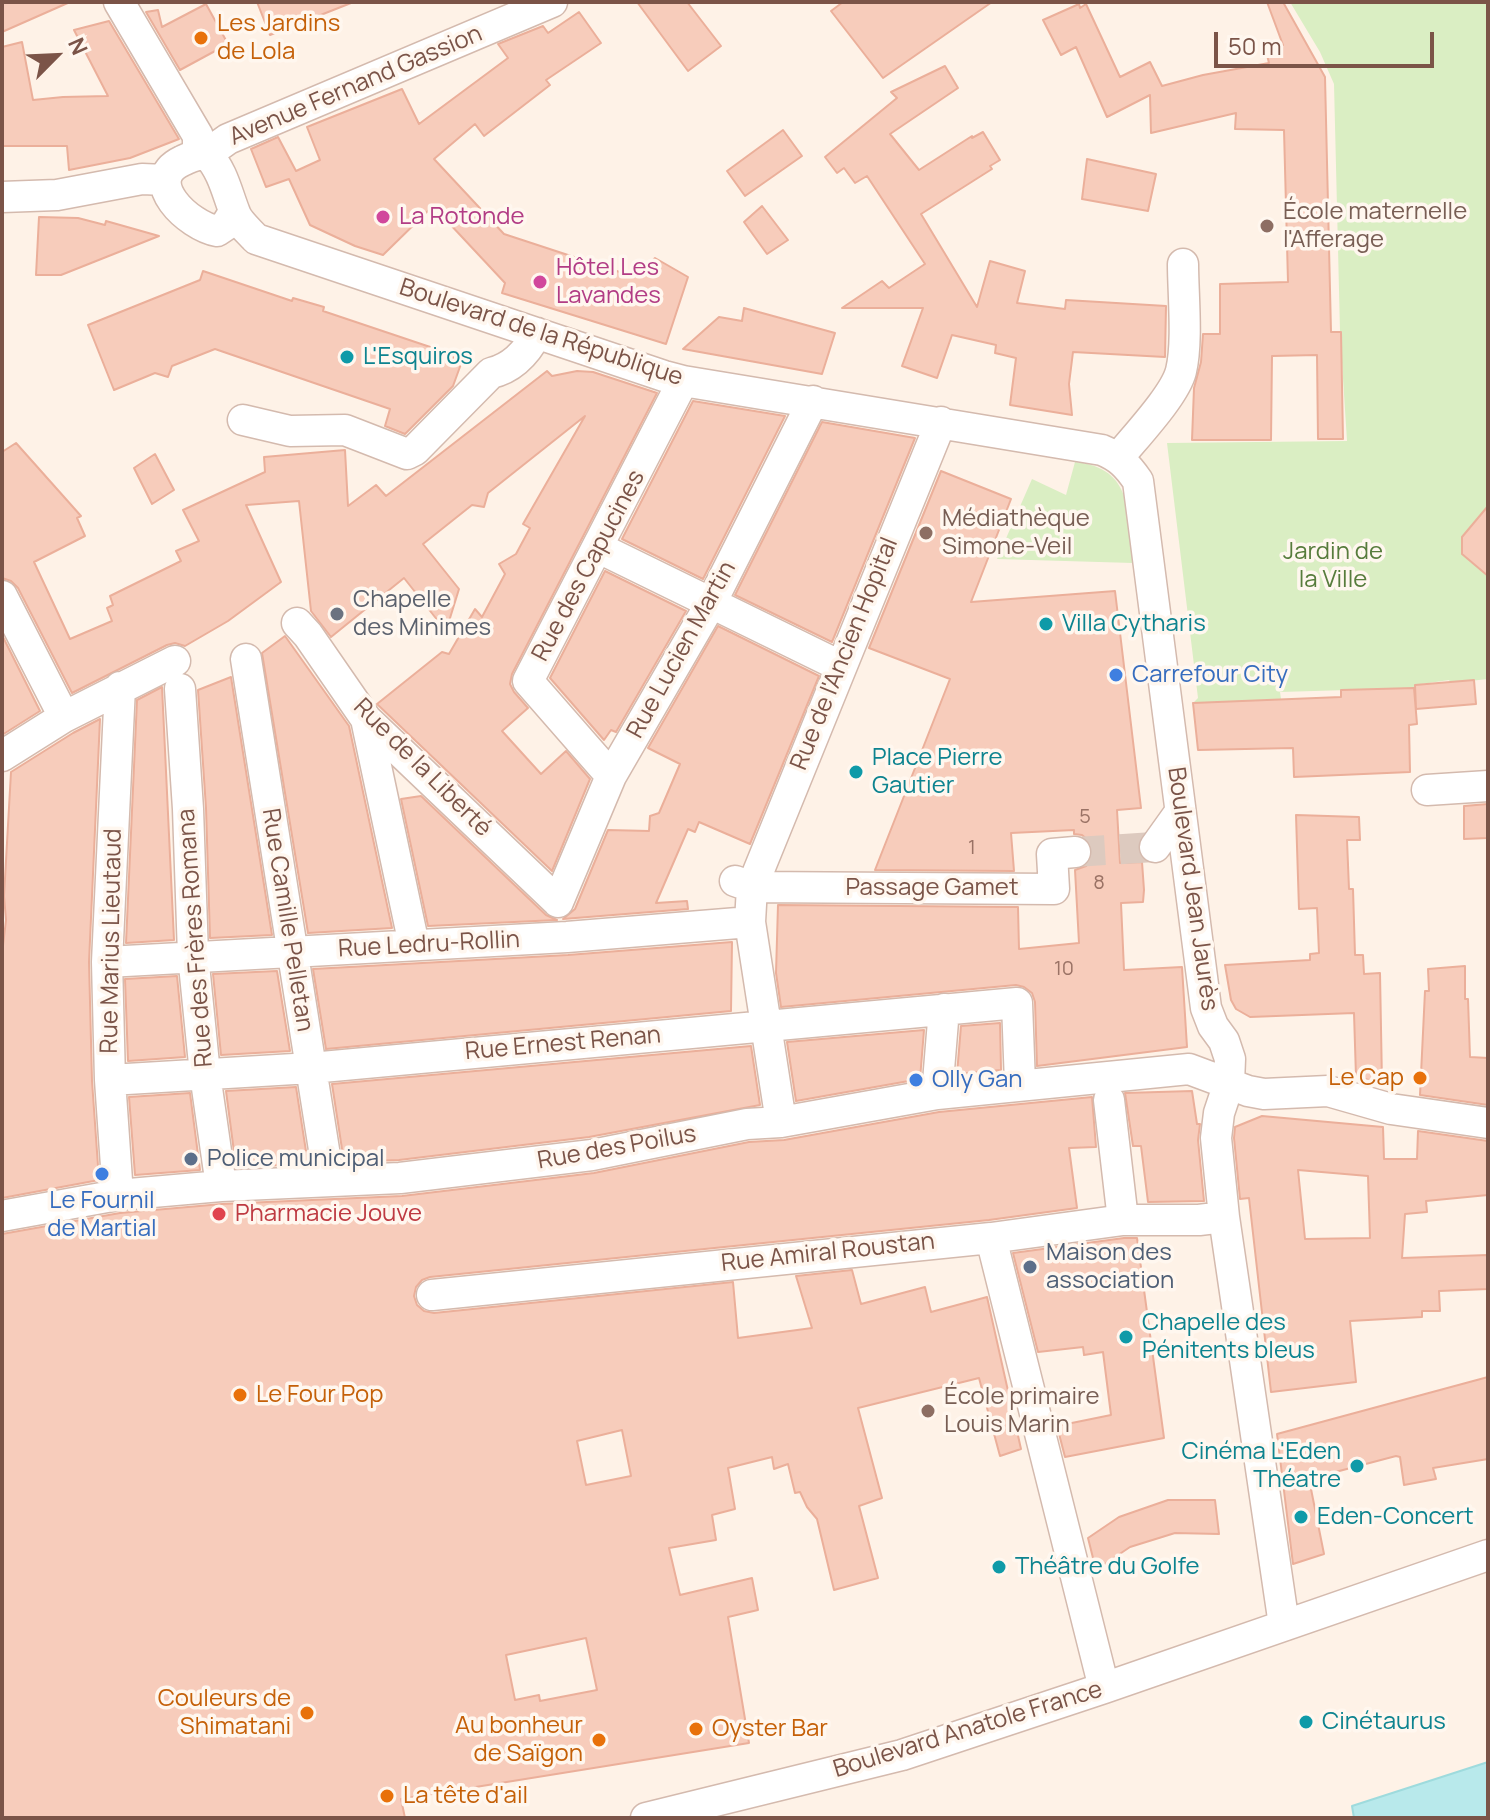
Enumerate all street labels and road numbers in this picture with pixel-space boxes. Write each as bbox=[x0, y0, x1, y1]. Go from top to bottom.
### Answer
street label: Avenue Fernand Gassion bbox=[225, 20, 487, 152]
street label: Boulevard de la République bbox=[396, 273, 686, 393]
street label: Rue des Capucines bbox=[526, 466, 652, 666]
street label: Rue de l'Ancien Hopital bbox=[785, 534, 905, 774]
street label: Rue Lucien Martin bbox=[622, 557, 742, 743]
street label: Rue de la Liberté bbox=[347, 693, 497, 843]
street label: Boulevard Jean Jaurès bbox=[1161, 765, 1223, 1013]
street label: Rue Camille Pelletan bbox=[255, 806, 319, 1034]
street label: Rue des Frères Romana bbox=[173, 808, 219, 1068]
street label: Rue Marius Lieutaud bbox=[96, 828, 128, 1054]
street label: Passage Gamet bbox=[846, 874, 1018, 902]
street label: Rue Ledru-Rollin bbox=[337, 926, 521, 964]
street label: Rue Ernest Renan bbox=[464, 1021, 662, 1067]
street label: Rue des Poilus bbox=[535, 1120, 699, 1176]
street label: Rue Amiral Roustan bbox=[720, 1227, 936, 1279]
street label: Boulevard Anatole France bbox=[830, 1675, 1106, 1785]

